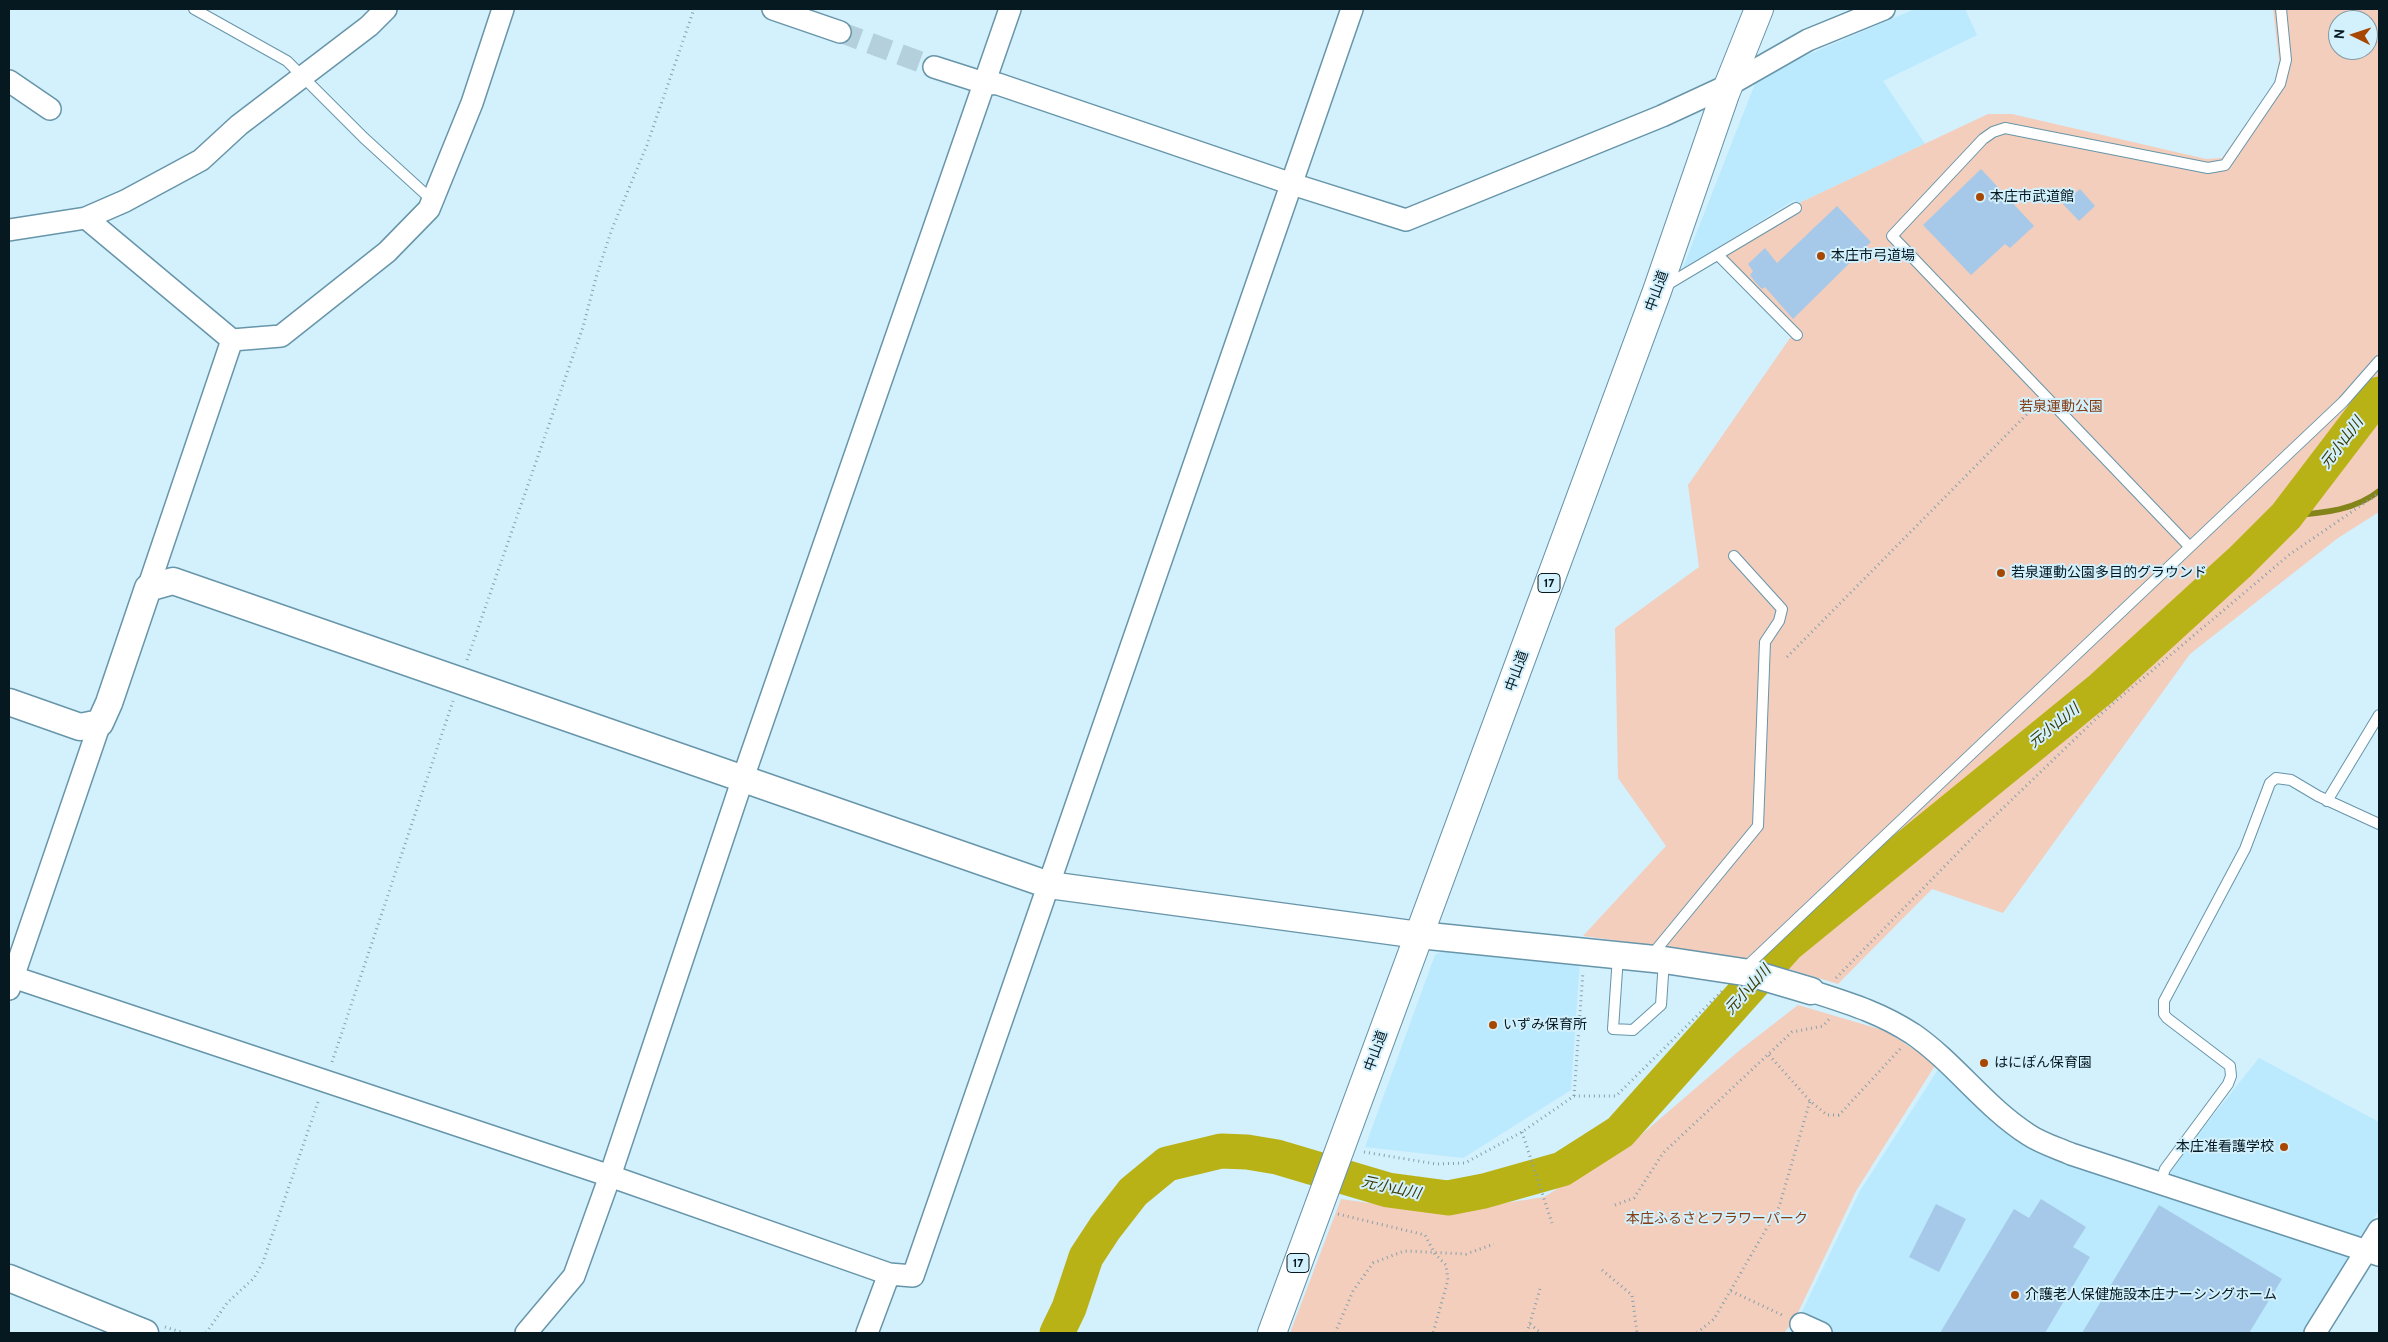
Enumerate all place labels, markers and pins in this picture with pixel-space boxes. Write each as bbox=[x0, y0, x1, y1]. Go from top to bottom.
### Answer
place label: 本庄市武道館 bbox=[1990, 189, 2074, 205]
marker: 本庄市武道館 bbox=[1974, 191, 1986, 203]
place label: 本庄市弓道場 bbox=[1831, 248, 1915, 264]
marker: 本庄市弓道場 bbox=[1815, 250, 1827, 262]
place label: 若泉運動公園多目的グラウンド bbox=[2011, 565, 2207, 581]
marker: 若泉運動公園多目的グラウンド bbox=[1995, 567, 2007, 579]
place label: いずみ保育所 bbox=[1503, 1017, 1587, 1033]
marker: いずみ保育所 bbox=[1487, 1019, 1499, 1031]
place label: はにぽん保育園 bbox=[1994, 1055, 2092, 1071]
marker: はにぽん保育園 bbox=[1978, 1057, 1990, 1069]
place label: 本庄准看護学校 bbox=[2176, 1139, 2274, 1155]
marker: 本庄准看護学校 bbox=[2278, 1141, 2290, 1153]
place label: 介護老人保健施設本庄ナーシングホーム bbox=[2025, 1287, 2277, 1303]
marker: 介護老人保健施設本庄ナーシングホーム bbox=[2009, 1289, 2021, 1301]

